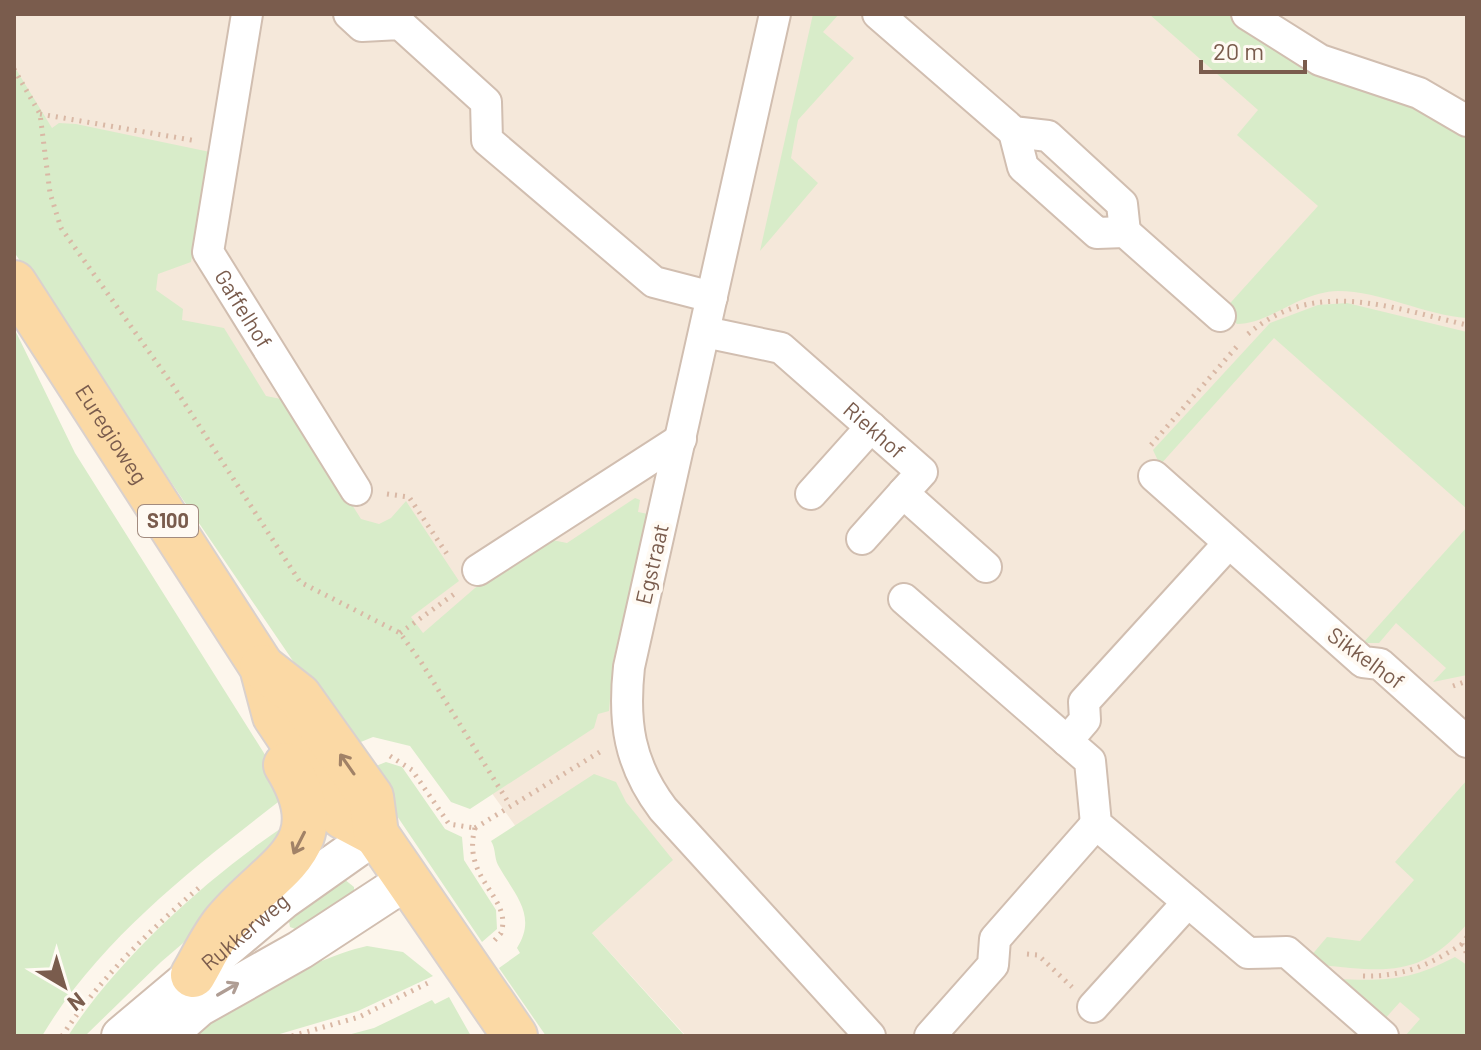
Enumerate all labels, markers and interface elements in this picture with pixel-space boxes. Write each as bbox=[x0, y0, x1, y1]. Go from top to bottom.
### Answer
scale bar bbox=[1201, 24, 1305, 74]
text: 20 m bbox=[1213, 36, 1264, 65]
street label: Gaffelhof bbox=[210, 264, 278, 352]
street label: Euregioweg bbox=[71, 379, 154, 488]
street label: Riekhof bbox=[839, 395, 911, 463]
road number: S100 bbox=[138, 505, 198, 537]
street label: Egstraat bbox=[629, 521, 673, 607]
street label: Sikkelhof bbox=[1323, 621, 1410, 694]
one-way arrow bbox=[339, 753, 355, 775]
one-way arrow bbox=[290, 830, 306, 854]
street label: Rukkerweg bbox=[195, 887, 293, 975]
north arrow bbox=[24, 946, 104, 1026]
one-way arrow bbox=[216, 981, 239, 997]
text: N bbox=[63, 988, 91, 1017]

